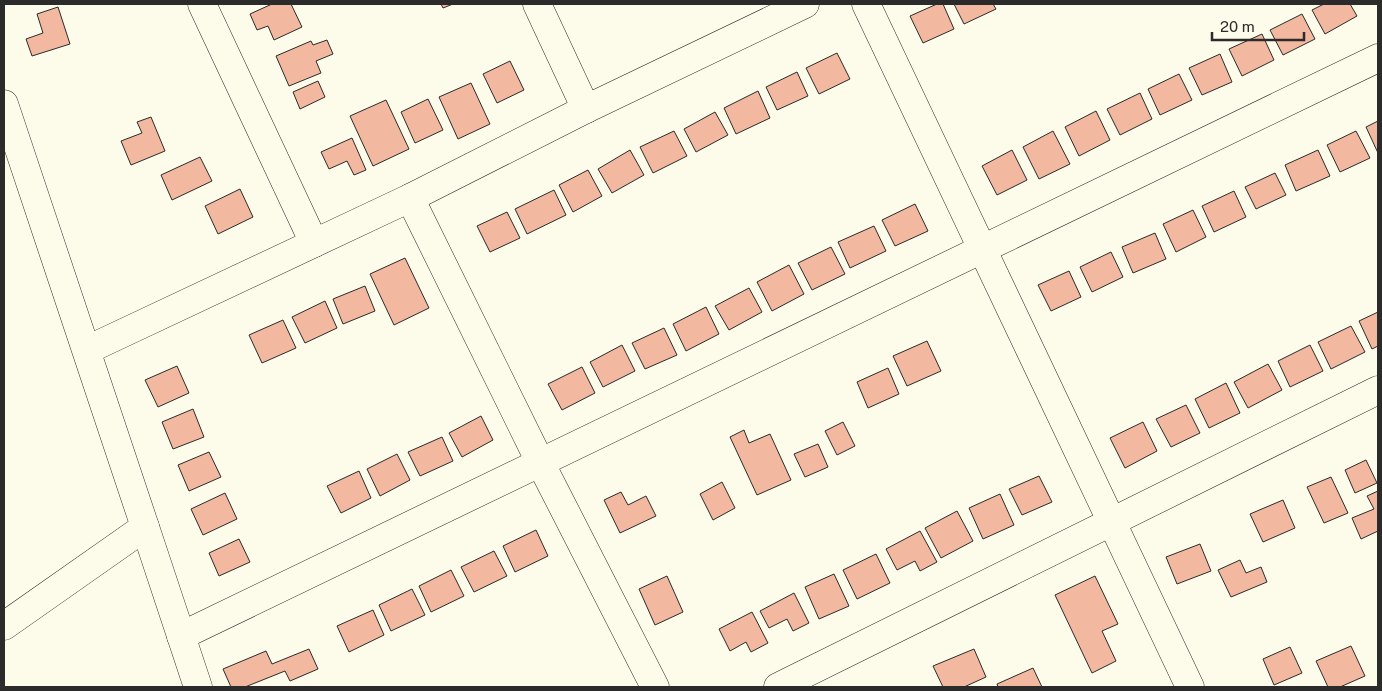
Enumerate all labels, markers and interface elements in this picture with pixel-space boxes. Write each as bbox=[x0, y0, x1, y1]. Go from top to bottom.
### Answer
scale bar bbox=[1212, 10, 1304, 42]
text: 20 m bbox=[1220, 18, 1255, 35]

